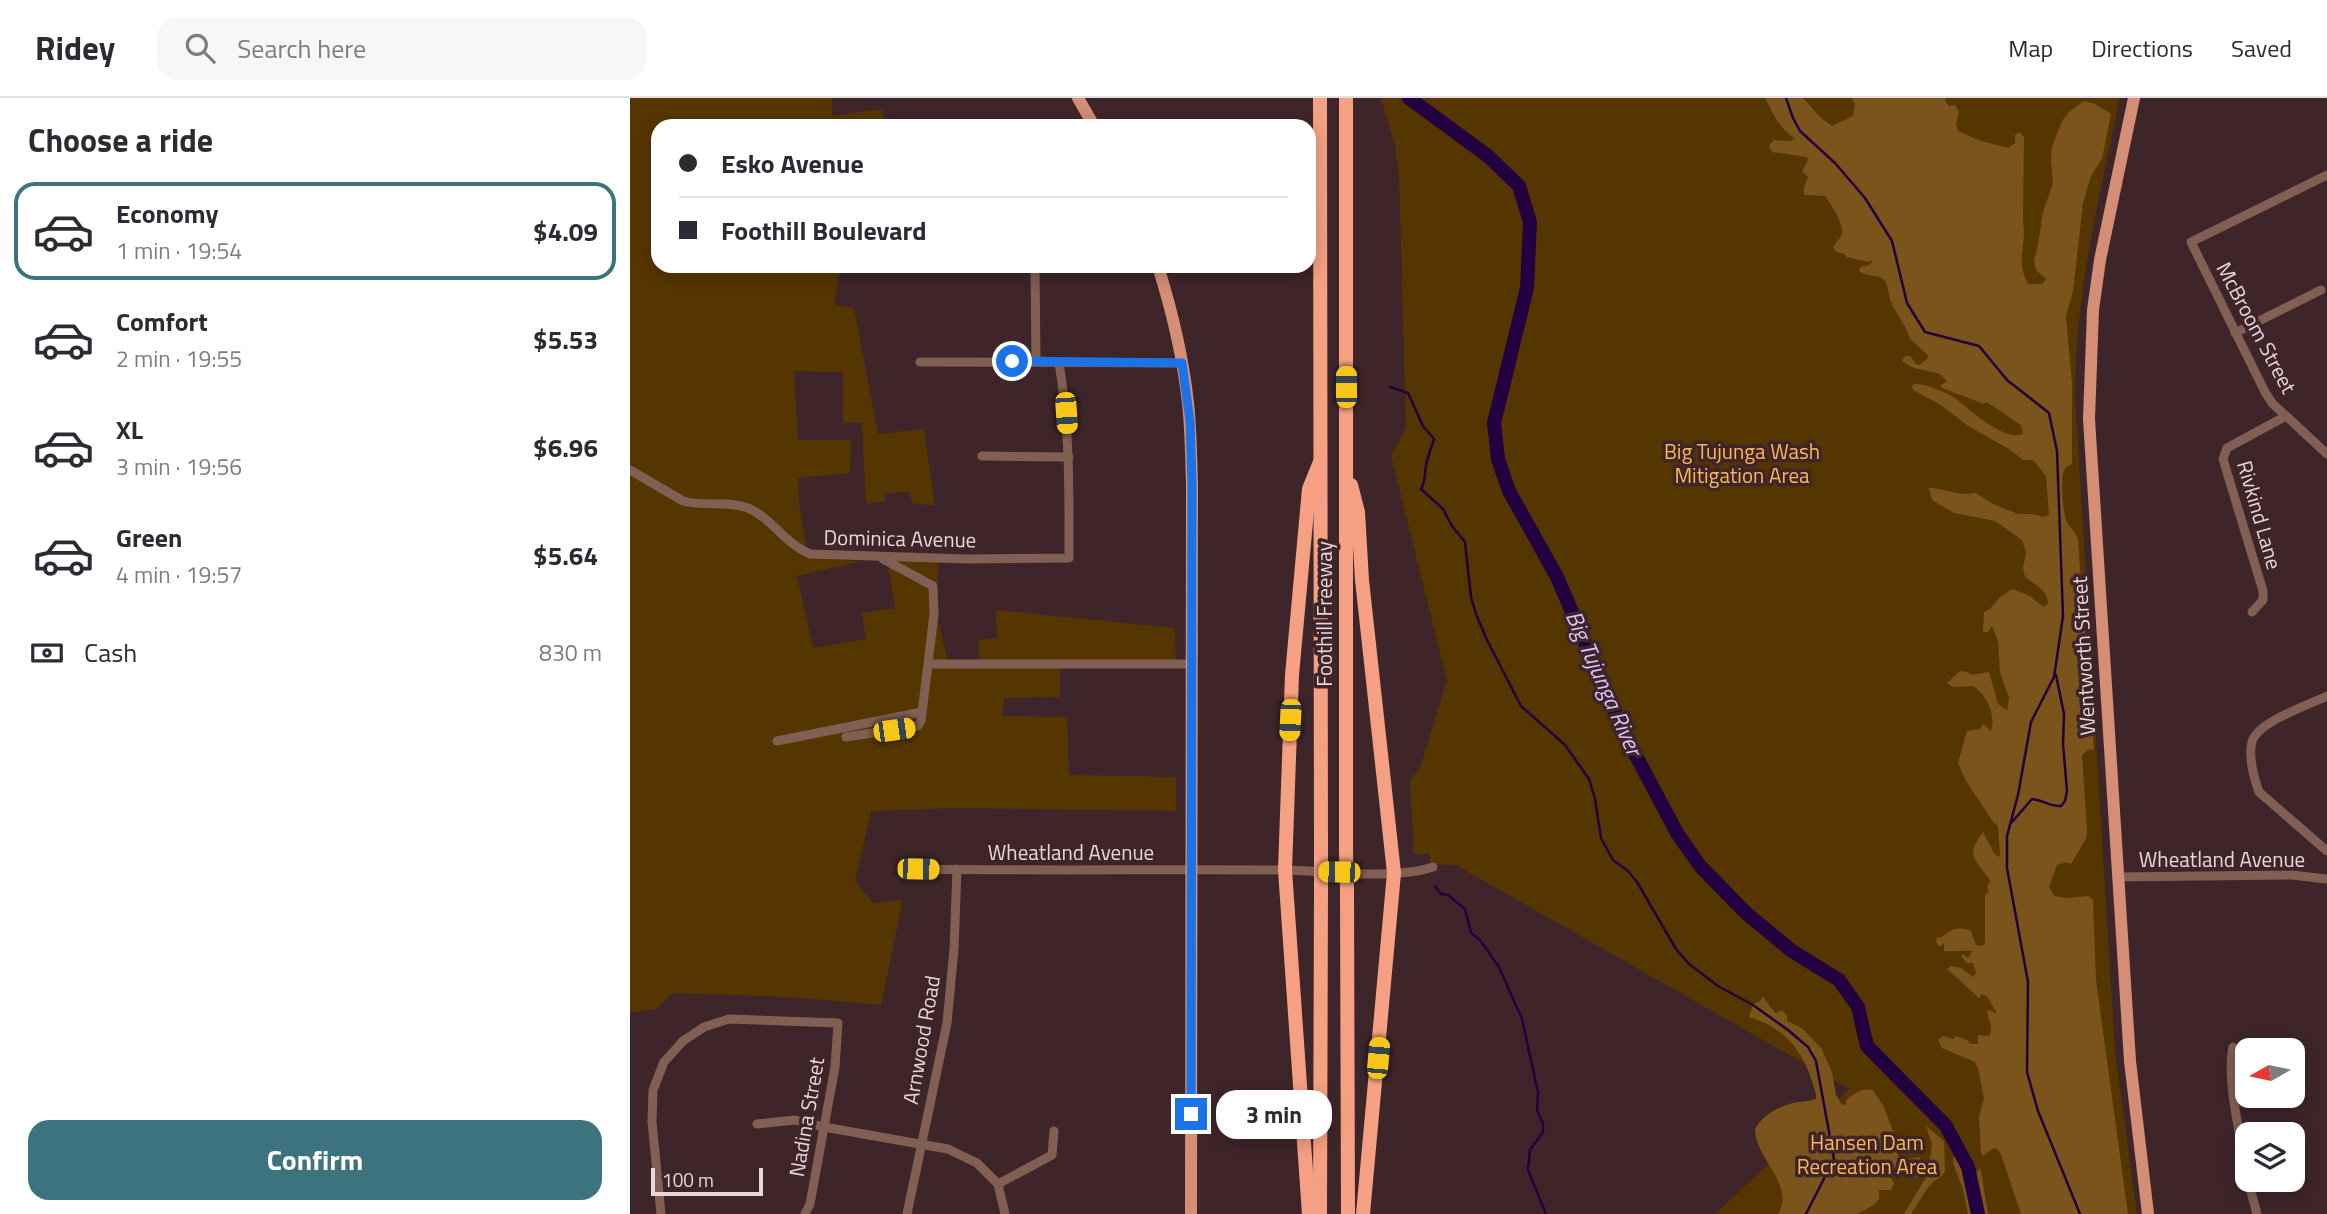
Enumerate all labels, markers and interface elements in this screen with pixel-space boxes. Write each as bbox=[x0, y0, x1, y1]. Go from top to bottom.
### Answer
search box bbox=[157, 17, 647, 80]
text: Ridey bbox=[35, 23, 115, 73]
icon: search bbox=[181, 29, 219, 67]
text: Search here bbox=[237, 29, 366, 68]
text: Map bbox=[2008, 30, 2053, 66]
text: Directions bbox=[2091, 30, 2193, 66]
text: Saved bbox=[2231, 30, 2292, 66]
text: Choose a ride bbox=[28, 116, 213, 164]
text: Esko Avenue bbox=[721, 144, 864, 183]
text: Economy bbox=[116, 194, 218, 233]
icon: car bbox=[32, 200, 95, 263]
text: Foothill Boulevard bbox=[721, 211, 927, 250]
text: $4.09 bbox=[533, 212, 598, 251]
text: 1 min · 19:54 bbox=[116, 233, 242, 268]
street label: McBroom Street bbox=[2209, 256, 2305, 400]
text: Comfort bbox=[116, 302, 208, 341]
icon: car bbox=[32, 308, 95, 371]
text: $5.53 bbox=[533, 320, 598, 359]
text: 2 min · 19:55 bbox=[116, 341, 242, 376]
route start bbox=[996, 345, 1028, 377]
car bbox=[1336, 366, 1357, 408]
car bbox=[1055, 391, 1078, 435]
text: XL bbox=[116, 410, 143, 449]
icon: car bbox=[32, 416, 95, 479]
text: $6.96 bbox=[533, 428, 598, 467]
park label: Big Tujunga Wash Mitigation Area bbox=[1664, 435, 1820, 491]
text: 3 min · 19:56 bbox=[116, 449, 242, 484]
street label: Rivkind Lane bbox=[2229, 457, 2291, 573]
text: Green bbox=[116, 518, 182, 557]
street label: Dominica Avenue bbox=[823, 521, 977, 555]
icon: car bbox=[32, 524, 95, 587]
text: $5.64 bbox=[533, 536, 598, 575]
street label: Foothill Freeway bbox=[1308, 541, 1340, 687]
text: 4 min · 19:57 bbox=[116, 557, 242, 592]
street label: Wentworth Street bbox=[2063, 575, 2103, 736]
water label: Big Tujunga River bbox=[1557, 605, 1653, 763]
text: Cash bbox=[84, 633, 137, 672]
icon: cash bbox=[28, 634, 66, 672]
text: 830 m bbox=[539, 635, 602, 670]
car bbox=[1279, 698, 1302, 742]
car bbox=[872, 717, 917, 743]
street label: Wheatland Avenue bbox=[988, 836, 1154, 868]
street label: Wheatland Avenue bbox=[2139, 843, 2305, 875]
car bbox=[897, 858, 940, 880]
car bbox=[1318, 861, 1361, 883]
street label: Arnwood Road bbox=[894, 973, 948, 1107]
car bbox=[1366, 1036, 1391, 1080]
north arrow bbox=[2235, 1038, 2305, 1108]
map controls bbox=[2235, 1038, 2305, 1192]
street label: Nadina Street bbox=[780, 1054, 832, 1179]
callout: 3 min bbox=[1216, 1090, 1331, 1138]
text: 3 min bbox=[1246, 1097, 1302, 1132]
route end bbox=[1175, 1098, 1207, 1130]
button: Confirm bbox=[28, 1120, 602, 1200]
button: layers bbox=[2235, 1122, 2305, 1192]
park label: Hansen Dam Recreation Area bbox=[1797, 1126, 1938, 1182]
scale bar bbox=[651, 1165, 763, 1197]
text: 100 m bbox=[662, 1165, 714, 1194]

